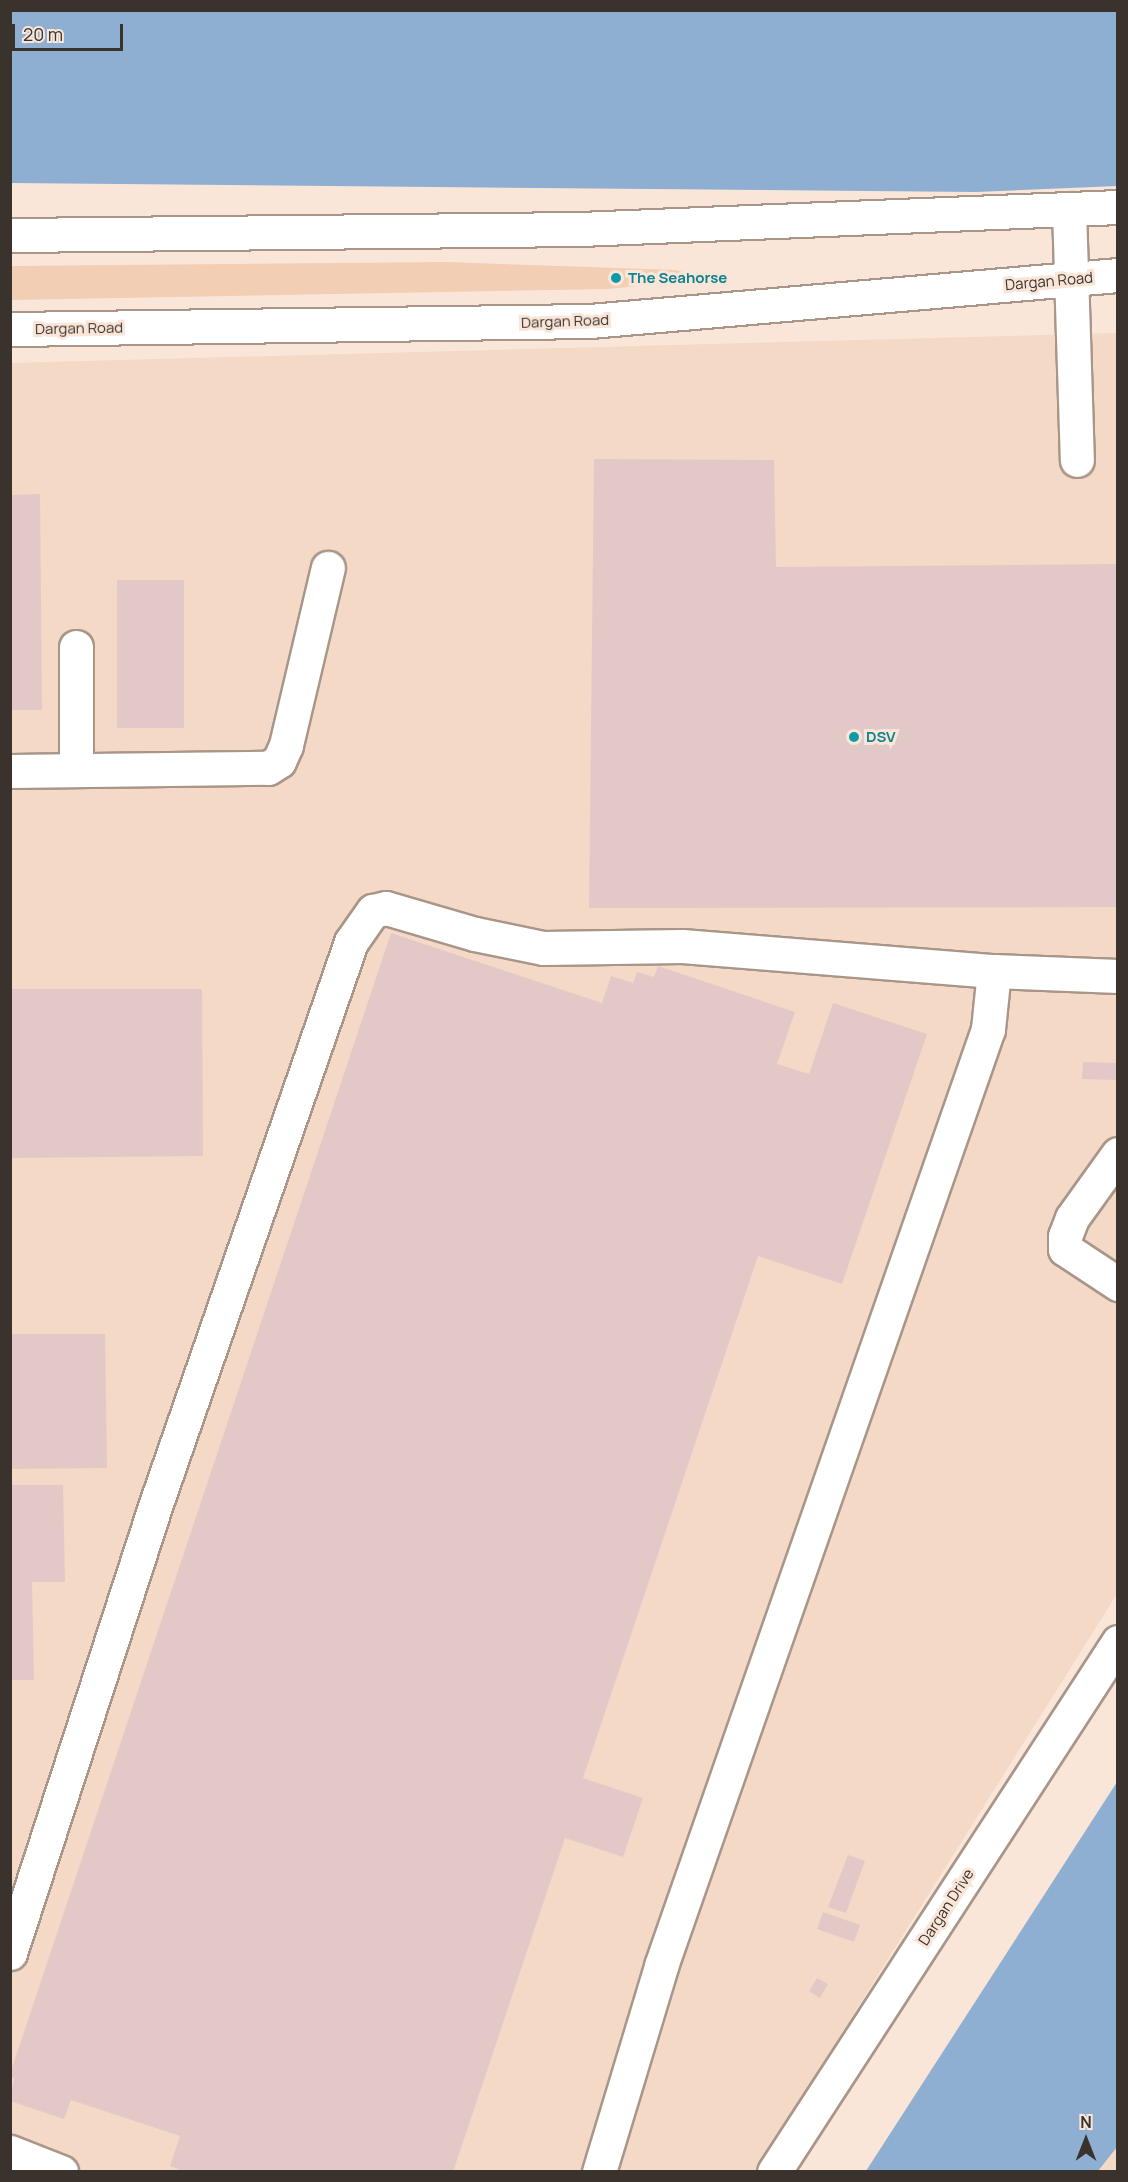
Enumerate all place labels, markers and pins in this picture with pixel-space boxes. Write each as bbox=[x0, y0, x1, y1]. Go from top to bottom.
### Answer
place label: The Seahorse bbox=[628, 269, 727, 287]
marker: The Seahorse bbox=[609, 271, 623, 285]
place label: DSV bbox=[866, 728, 896, 746]
marker: DSV bbox=[847, 730, 861, 744]

